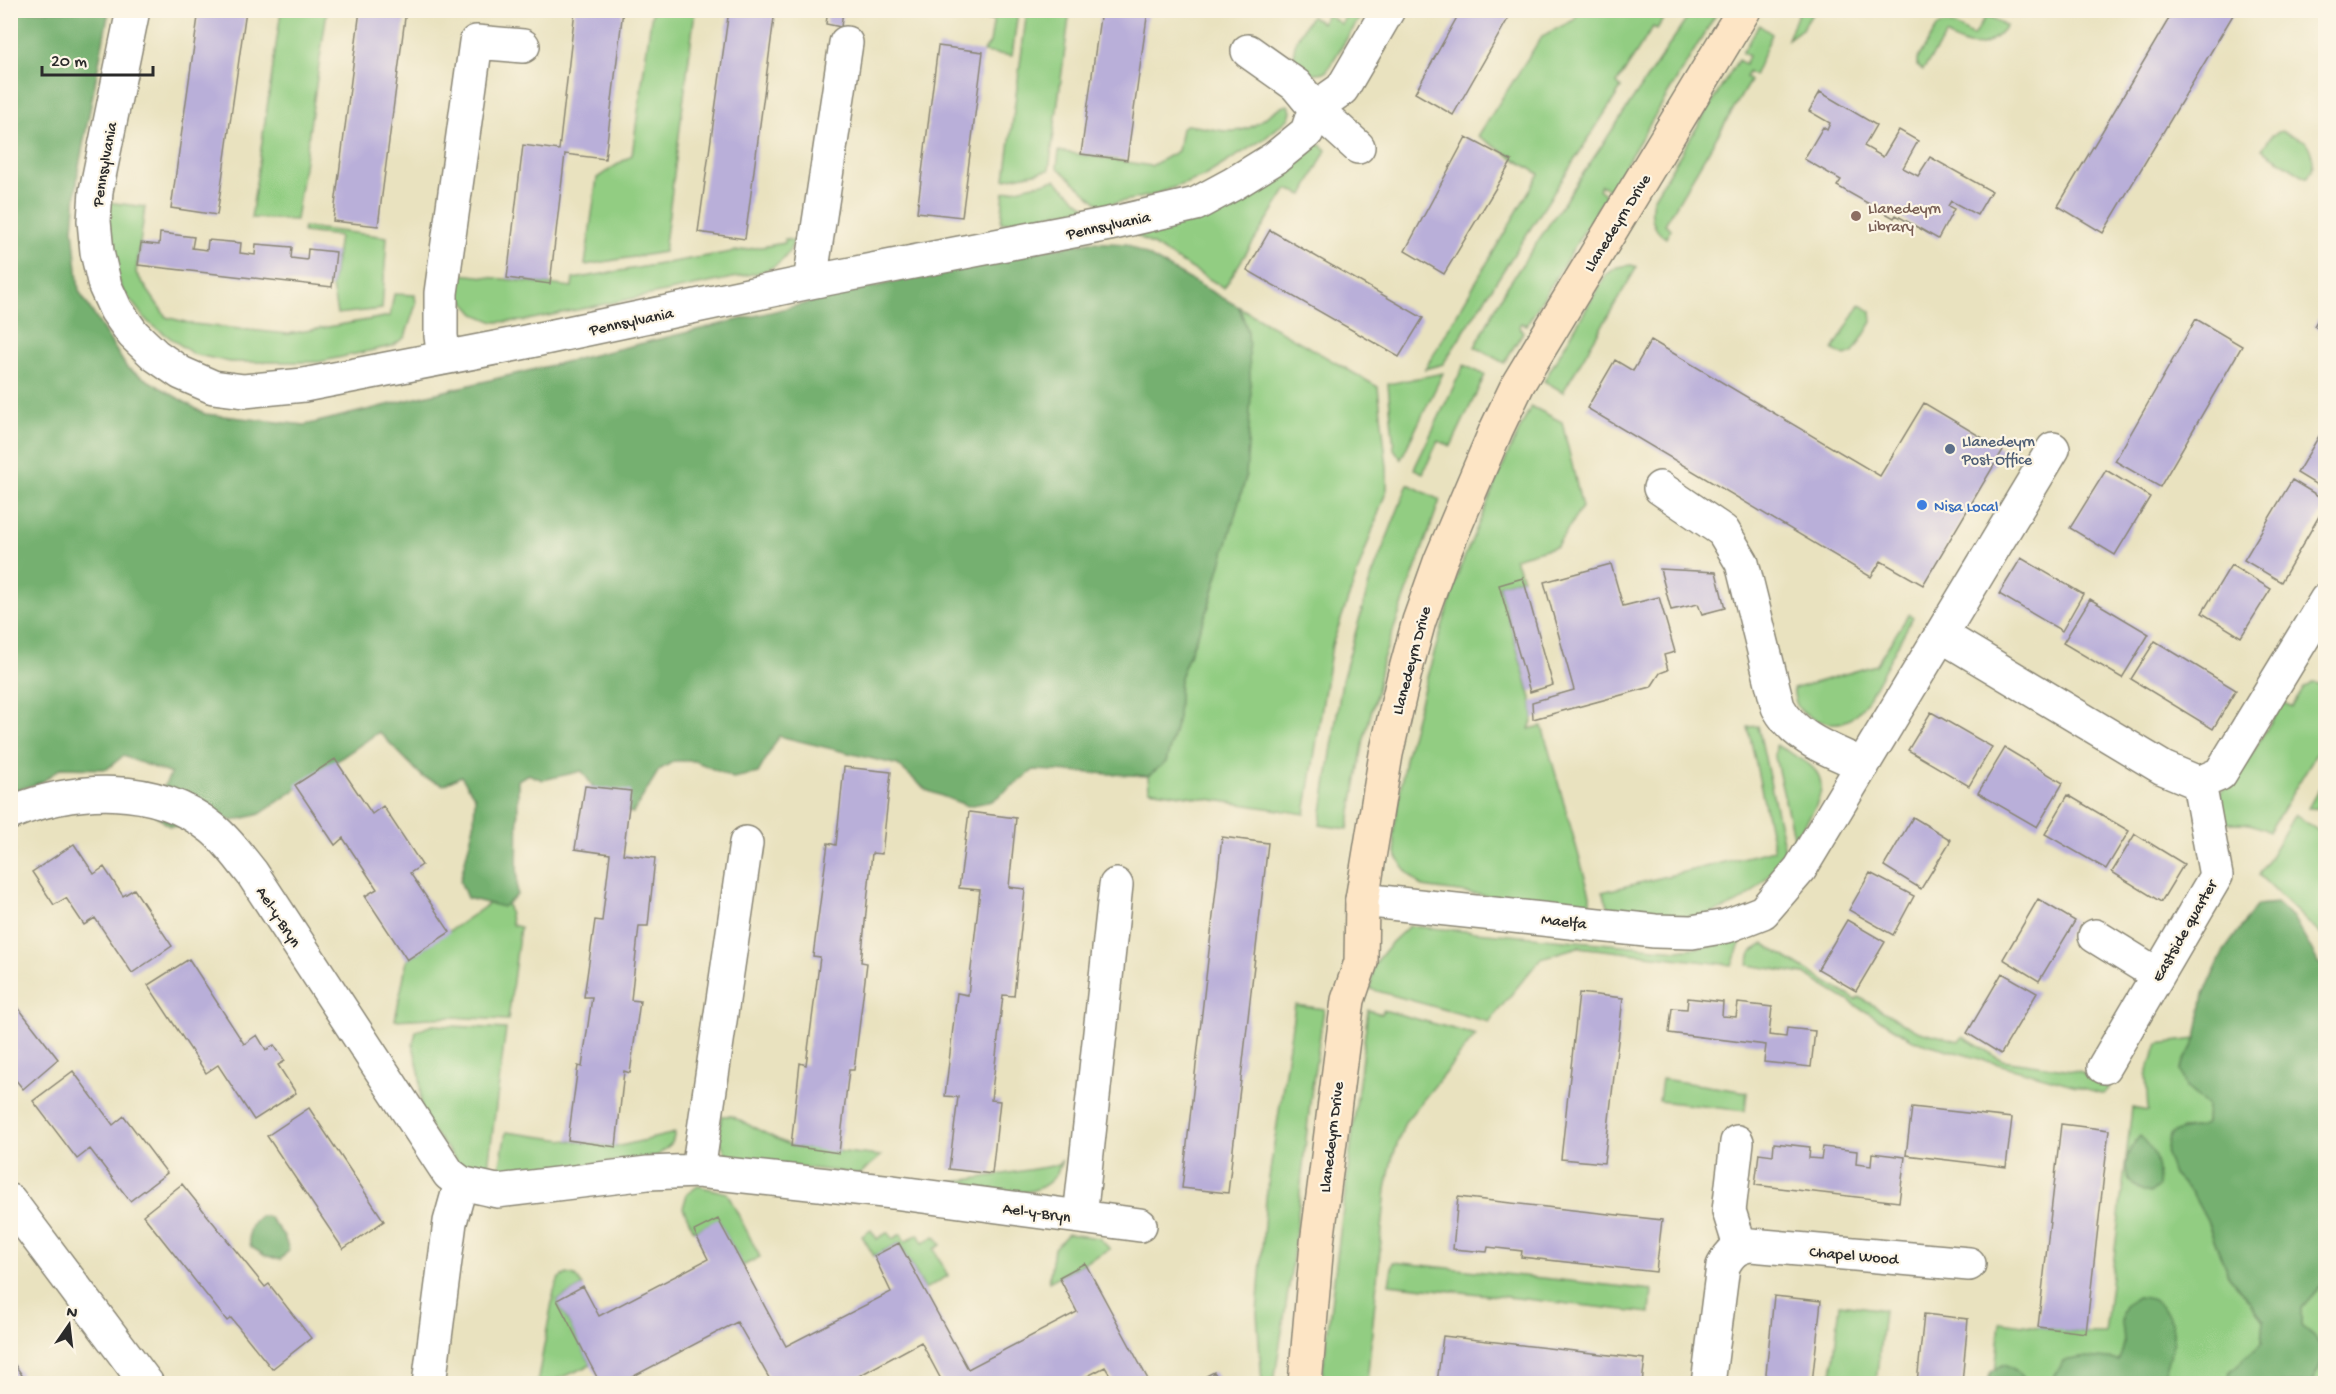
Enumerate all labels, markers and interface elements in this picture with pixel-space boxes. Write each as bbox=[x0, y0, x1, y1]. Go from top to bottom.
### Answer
scale bar bbox=[42, 39, 153, 77]
text: 20 m bbox=[51, 52, 87, 73]
street label: Pennsylvania bbox=[89, 120, 123, 209]
street label: Llanedeyrn Drive bbox=[1581, 171, 1657, 276]
place label: Llanedeyrn Library bbox=[1868, 201, 1941, 238]
street label: Pennsylvania bbox=[1064, 209, 1154, 246]
marker: Llanedeyrn Library bbox=[1849, 209, 1863, 223]
street label: Pennsylvania bbox=[587, 305, 677, 342]
place label: Llanedeyrn Post Office bbox=[1961, 434, 2035, 471]
marker: Llanedeyrn Post Office bbox=[1943, 442, 1957, 456]
marker: Nisa Local bbox=[1915, 498, 1929, 512]
place label: Nisa Local bbox=[1934, 499, 1998, 518]
street label: Llanedeyrn Drive bbox=[1390, 604, 1437, 717]
street label: Eastside quarter bbox=[2149, 876, 2223, 986]
street label: Ael-y-Bryn bbox=[250, 884, 304, 952]
street label: Maelfa bbox=[1540, 912, 1588, 935]
street label: Llanedeyrn Drive bbox=[1317, 1080, 1350, 1194]
street label: Ael-y-Bryn bbox=[1001, 1200, 1072, 1229]
street label: Chapel Wood bbox=[1808, 1244, 1901, 1271]
north arrow bbox=[39, 1295, 99, 1355]
text: N bbox=[64, 1303, 80, 1324]

